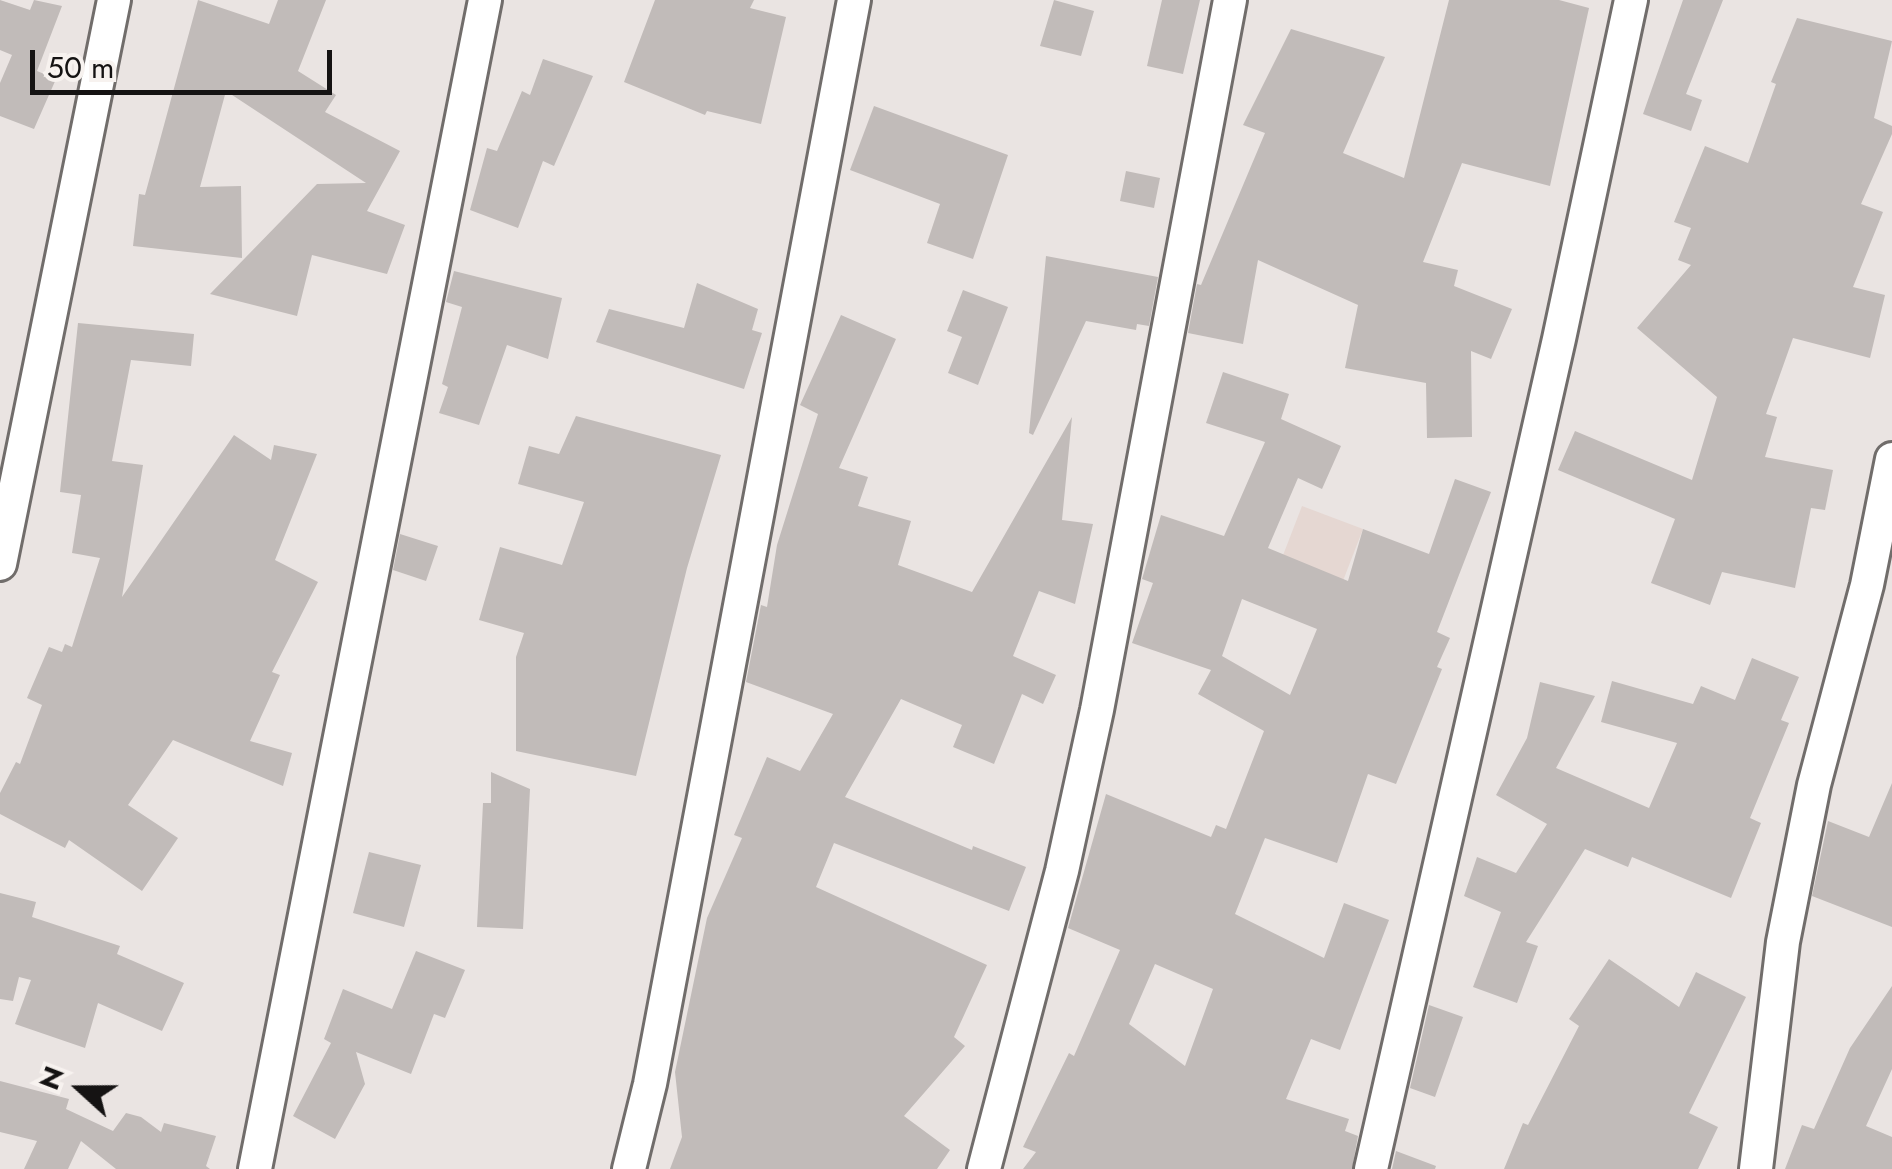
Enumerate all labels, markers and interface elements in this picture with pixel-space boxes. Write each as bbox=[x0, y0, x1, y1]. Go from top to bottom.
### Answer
scale bar bbox=[35, 30, 338, 92]
text: 50 m bbox=[47, 46, 114, 89]
north arrow bbox=[30, 1039, 130, 1139]
text: N bbox=[28, 1060, 75, 1096]

